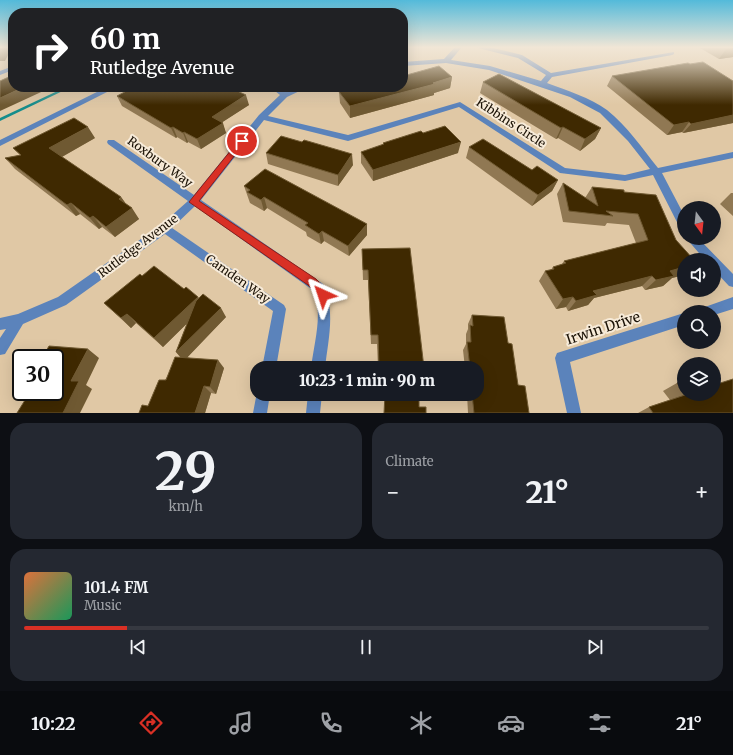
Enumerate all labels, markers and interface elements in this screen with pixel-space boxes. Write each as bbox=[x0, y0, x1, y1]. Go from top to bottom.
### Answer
text: 60 m bbox=[90, 21, 160, 57]
icon: right bbox=[24, 24, 76, 76]
text: Rutledge Avenue bbox=[90, 56, 234, 79]
street label: Kibbins Circle bbox=[474, 95, 549, 151]
pin bbox=[225, 124, 259, 158]
icon: arrive bbox=[231, 130, 253, 152]
street label: Roxbury Way bbox=[125, 133, 196, 190]
north arrow bbox=[677, 201, 721, 245]
map controls bbox=[677, 201, 721, 401]
street label: Rutledge Avenue bbox=[95, 211, 181, 280]
street label: Camden Way bbox=[203, 251, 273, 306]
button: sound bbox=[677, 253, 721, 297]
position arrow bbox=[302, 274, 344, 316]
button: search bbox=[677, 305, 721, 349]
street label: Irwin Drive bbox=[564, 308, 642, 348]
speed limit sign: 30 bbox=[12, 349, 64, 401]
button: layers bbox=[677, 357, 721, 401]
text: 10:23 · 1 min · 90 m bbox=[299, 371, 435, 390]
text: 29 bbox=[155, 439, 217, 504]
text: Climate bbox=[386, 453, 434, 470]
text: 21° bbox=[525, 473, 569, 511]
text: − bbox=[386, 478, 400, 506]
text: + bbox=[694, 478, 709, 506]
text: km/h bbox=[169, 498, 203, 515]
text: 101.4 FM bbox=[84, 578, 148, 597]
text: Music bbox=[84, 597, 122, 614]
icon: previous bbox=[127, 636, 149, 658]
icon: pause bbox=[355, 636, 377, 658]
icon: next bbox=[584, 636, 606, 658]
icon: directions bbox=[137, 709, 165, 737]
icon: music bbox=[227, 709, 255, 737]
icon: phone bbox=[317, 709, 345, 737]
icon: climate bbox=[407, 709, 435, 737]
icon: car bbox=[497, 709, 525, 737]
icon: filters bbox=[586, 709, 614, 737]
text: 10:22 bbox=[31, 712, 76, 735]
text: 21° bbox=[676, 712, 702, 735]

